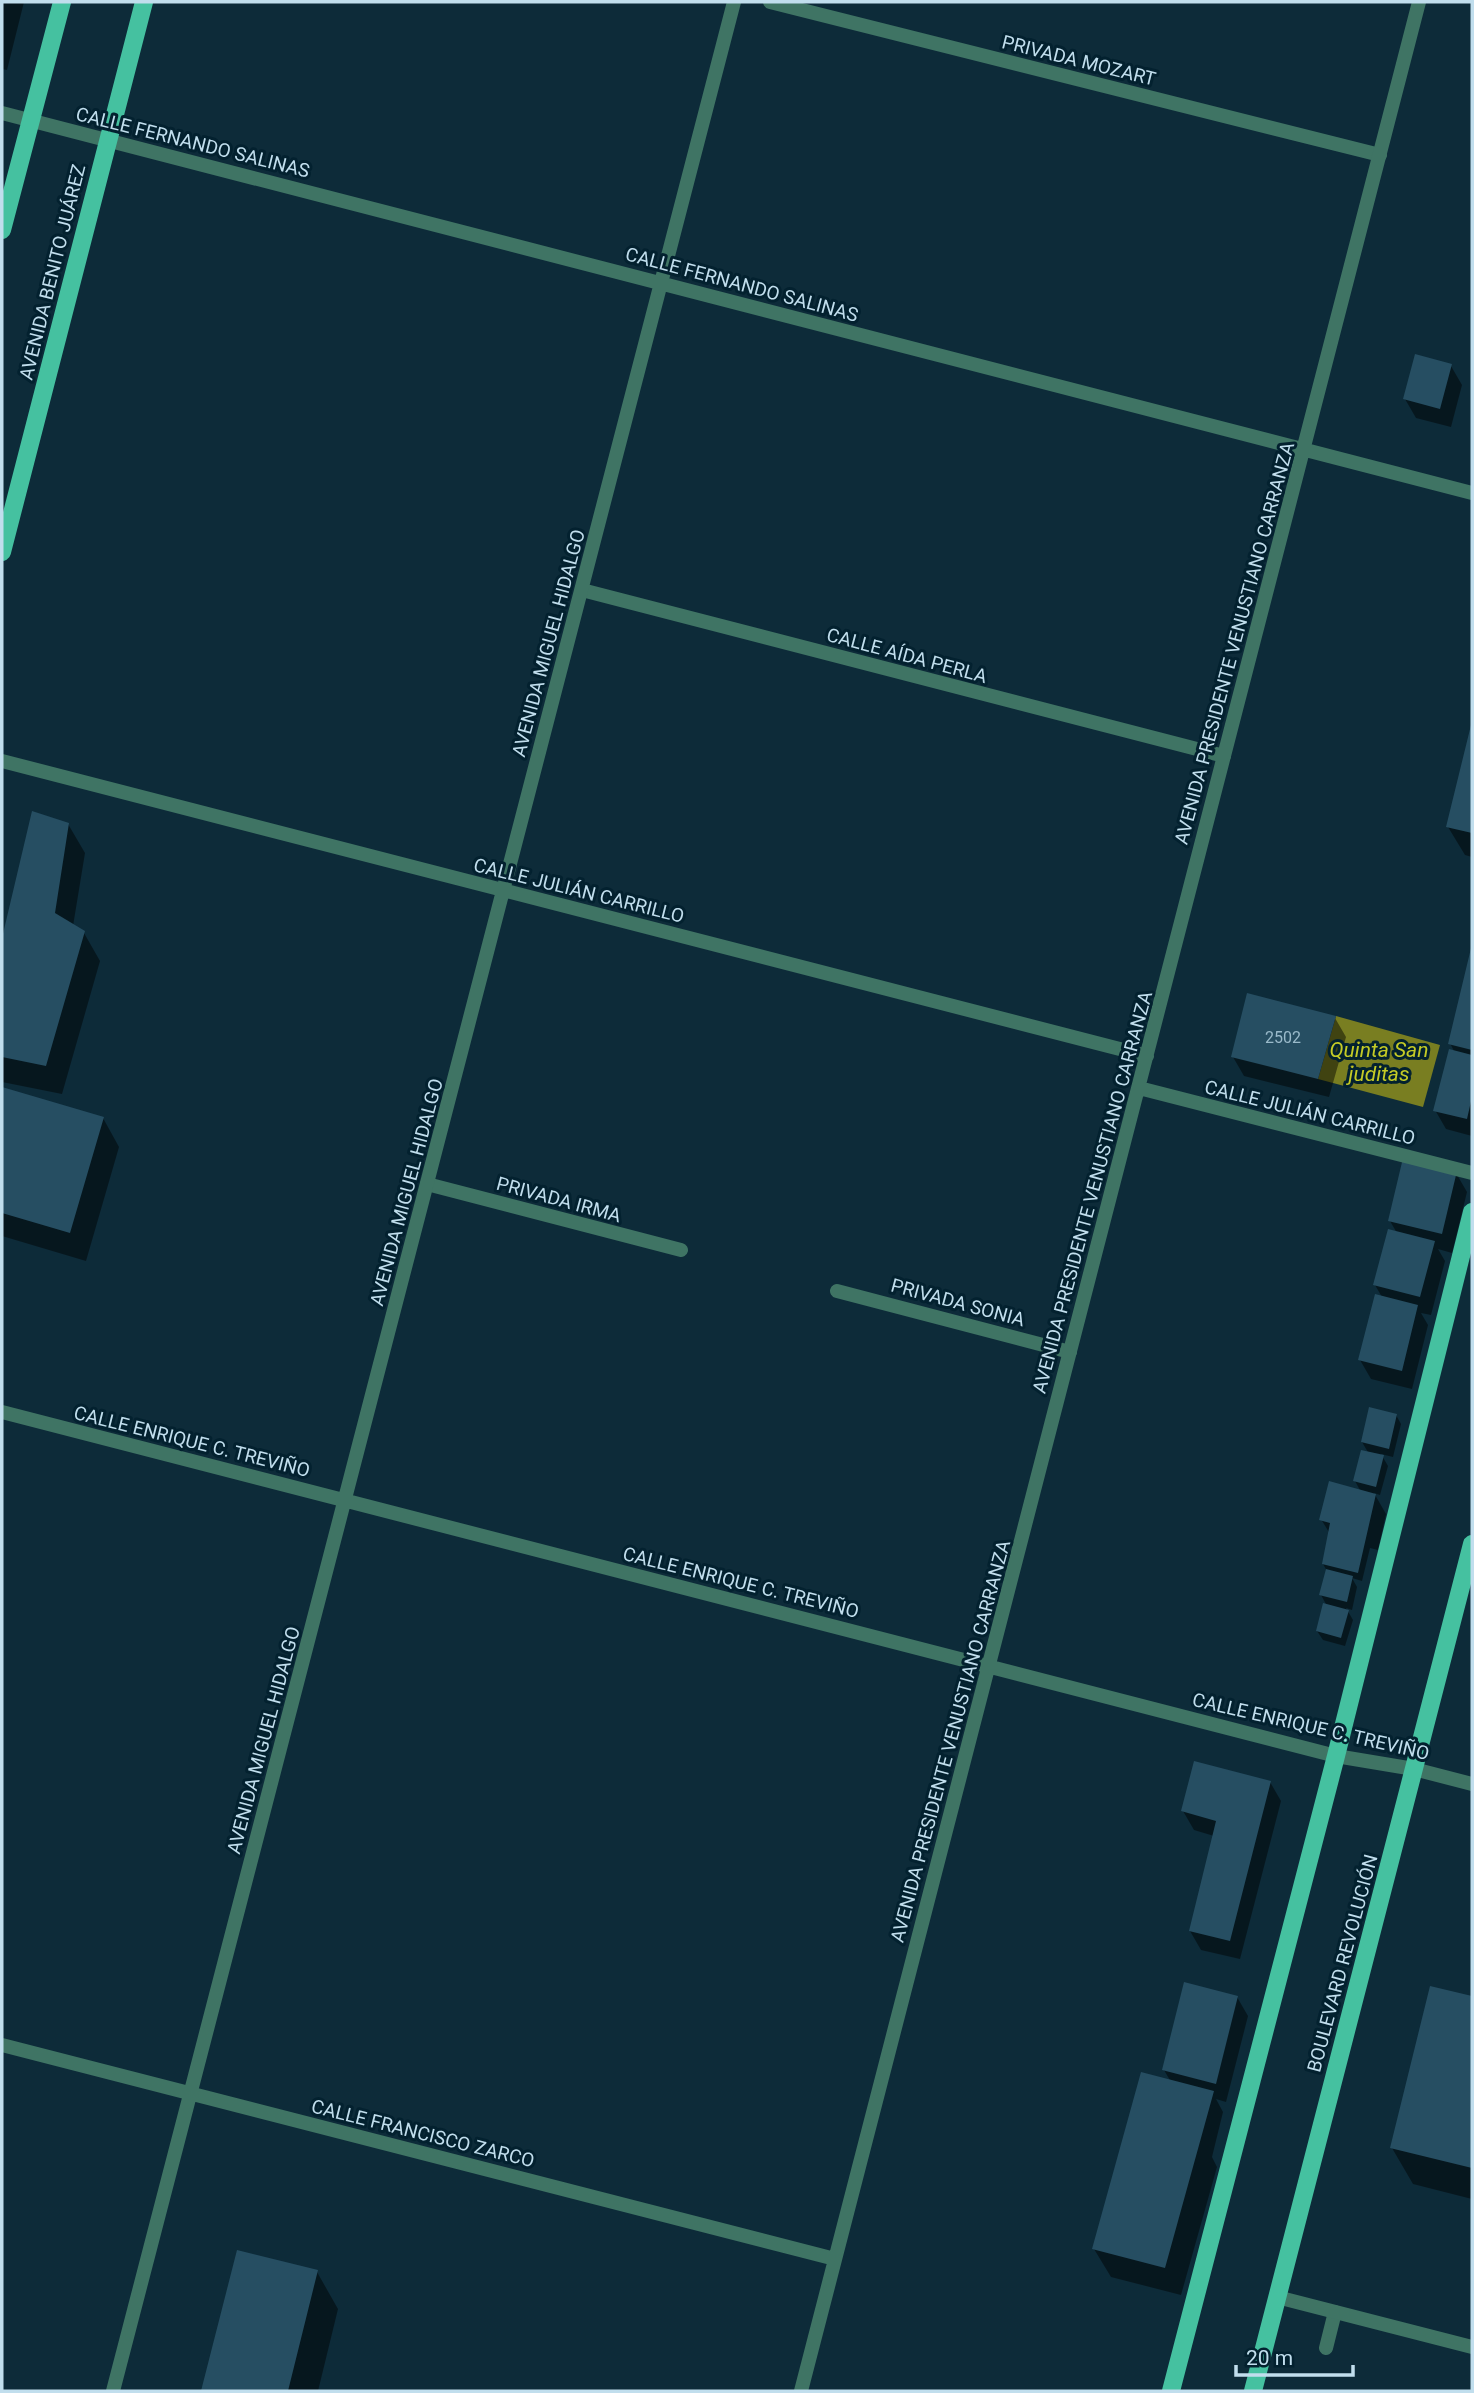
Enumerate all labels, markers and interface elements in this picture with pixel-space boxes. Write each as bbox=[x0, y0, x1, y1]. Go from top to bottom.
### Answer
street label: PRIVADA MOZART bbox=[1000, 30, 1158, 91]
street label: CALLE FERNANDO SALINAS bbox=[74, 102, 312, 183]
street label: AVENIDA BENITO JUÁREZ bbox=[15, 162, 90, 382]
street label: CALLE FERNANDO SALINAS bbox=[623, 242, 861, 327]
street label: AVENIDA PRESIDENTE VENUSTIANO CARRANZA bbox=[1170, 439, 1300, 847]
street label: AVENIDA MIGUEL HIDALGO bbox=[507, 527, 590, 759]
street label: CALLE AÍDA PERLA bbox=[824, 623, 990, 688]
street label: CALLE JULIÁN CARRILLO bbox=[471, 853, 686, 928]
street label: AVENIDA PRESIDENTE VENUSTIANO CARRANZA bbox=[1028, 988, 1158, 1396]
house number: 2502 bbox=[1265, 1028, 1301, 1047]
water label: Quinta San juditas bbox=[1330, 1038, 1428, 1086]
street label: CALLE JULIÁN CARRILLO bbox=[1202, 1075, 1417, 1150]
street label: AVENIDA MIGUEL HIDALGO bbox=[365, 1076, 448, 1308]
street label: PRIVADA IRMA bbox=[494, 1172, 624, 1227]
street label: PRIVADA SONIA bbox=[888, 1274, 1028, 1332]
street label: CALLE ENRIQUE C. TREVIÑO bbox=[72, 1401, 312, 1482]
street label: AVENIDA PRESIDENTE VENUSTIANO CARRANZA bbox=[886, 1537, 1016, 1945]
street label: CALLE ENRIQUE C. TREVIÑO bbox=[621, 1542, 861, 1623]
street label: AVENIDA MIGUEL HIDALGO bbox=[222, 1624, 305, 1856]
street label: CALLE ENRIQUE C. TREVIÑO bbox=[1190, 1688, 1432, 1765]
street label: BOULEVARD REVOLUCIÓN bbox=[1302, 1852, 1383, 2075]
street label: CALLE FRANCISCO ZARCO bbox=[309, 2095, 537, 2172]
scale bar bbox=[1236, 2334, 1353, 2378]
text: 20 m bbox=[1246, 2346, 1293, 2370]

